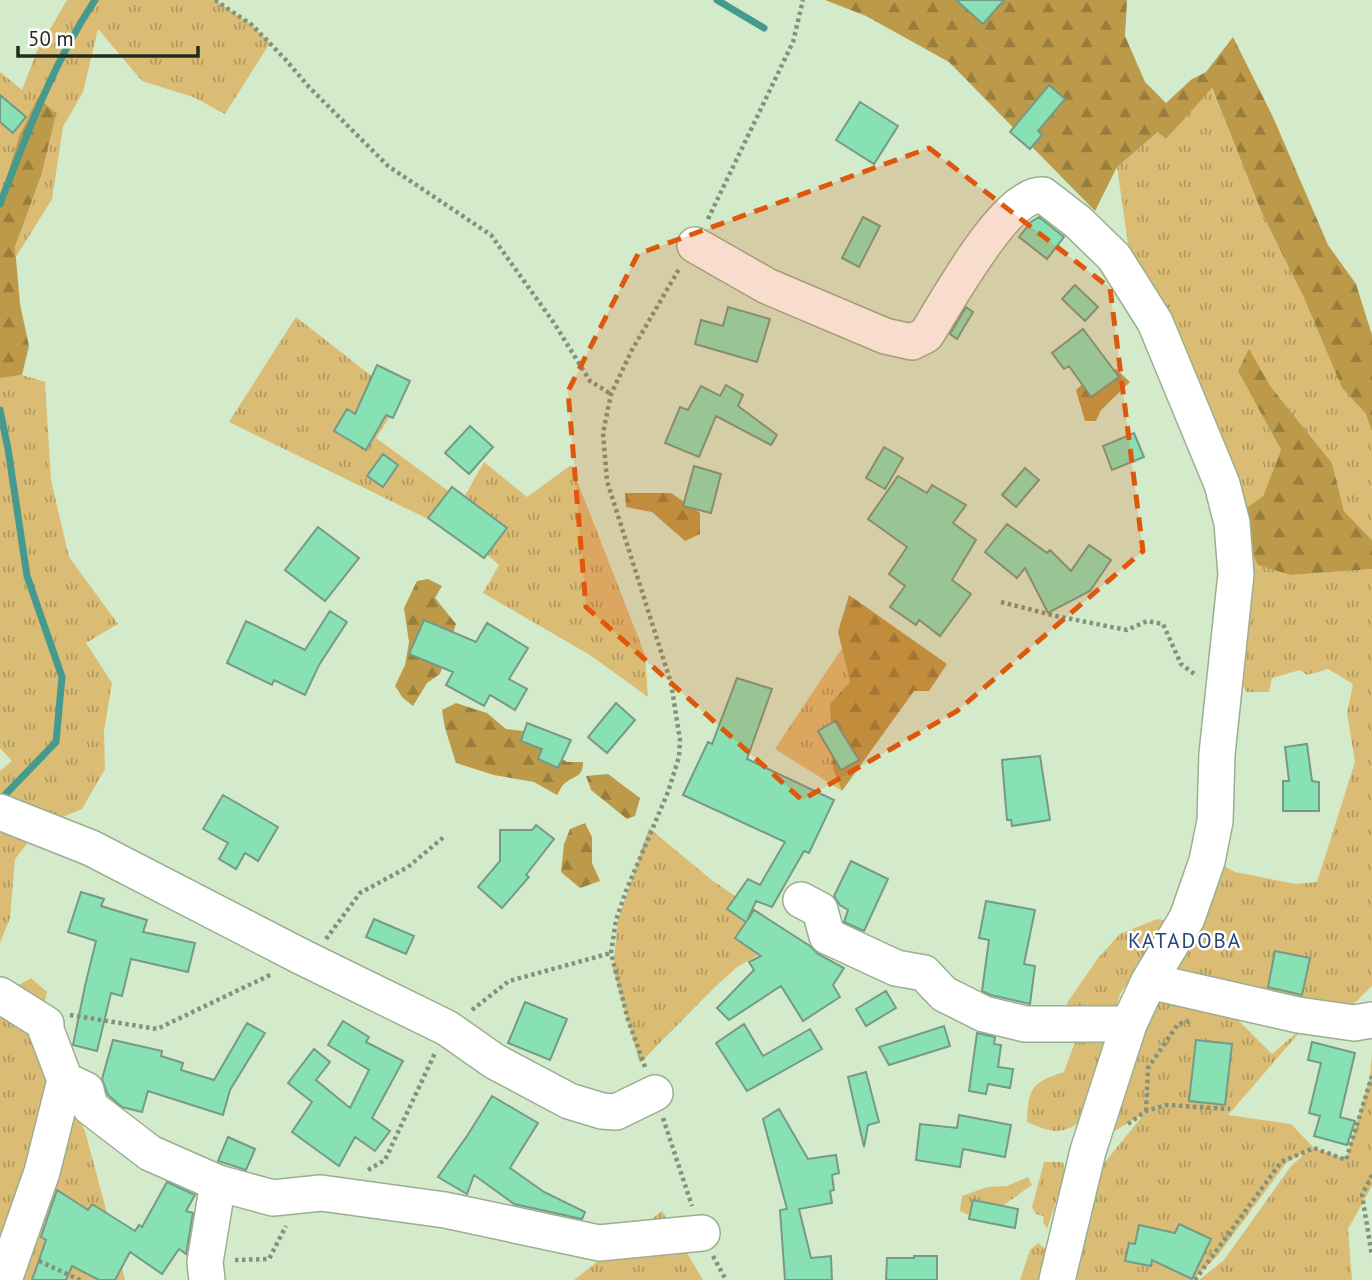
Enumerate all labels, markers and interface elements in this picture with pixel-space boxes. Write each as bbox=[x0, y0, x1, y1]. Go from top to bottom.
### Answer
scale bar bbox=[18, 14, 198, 58]
text: 50 m bbox=[28, 25, 74, 52]
district label: KATADOBA bbox=[1128, 927, 1242, 954]

